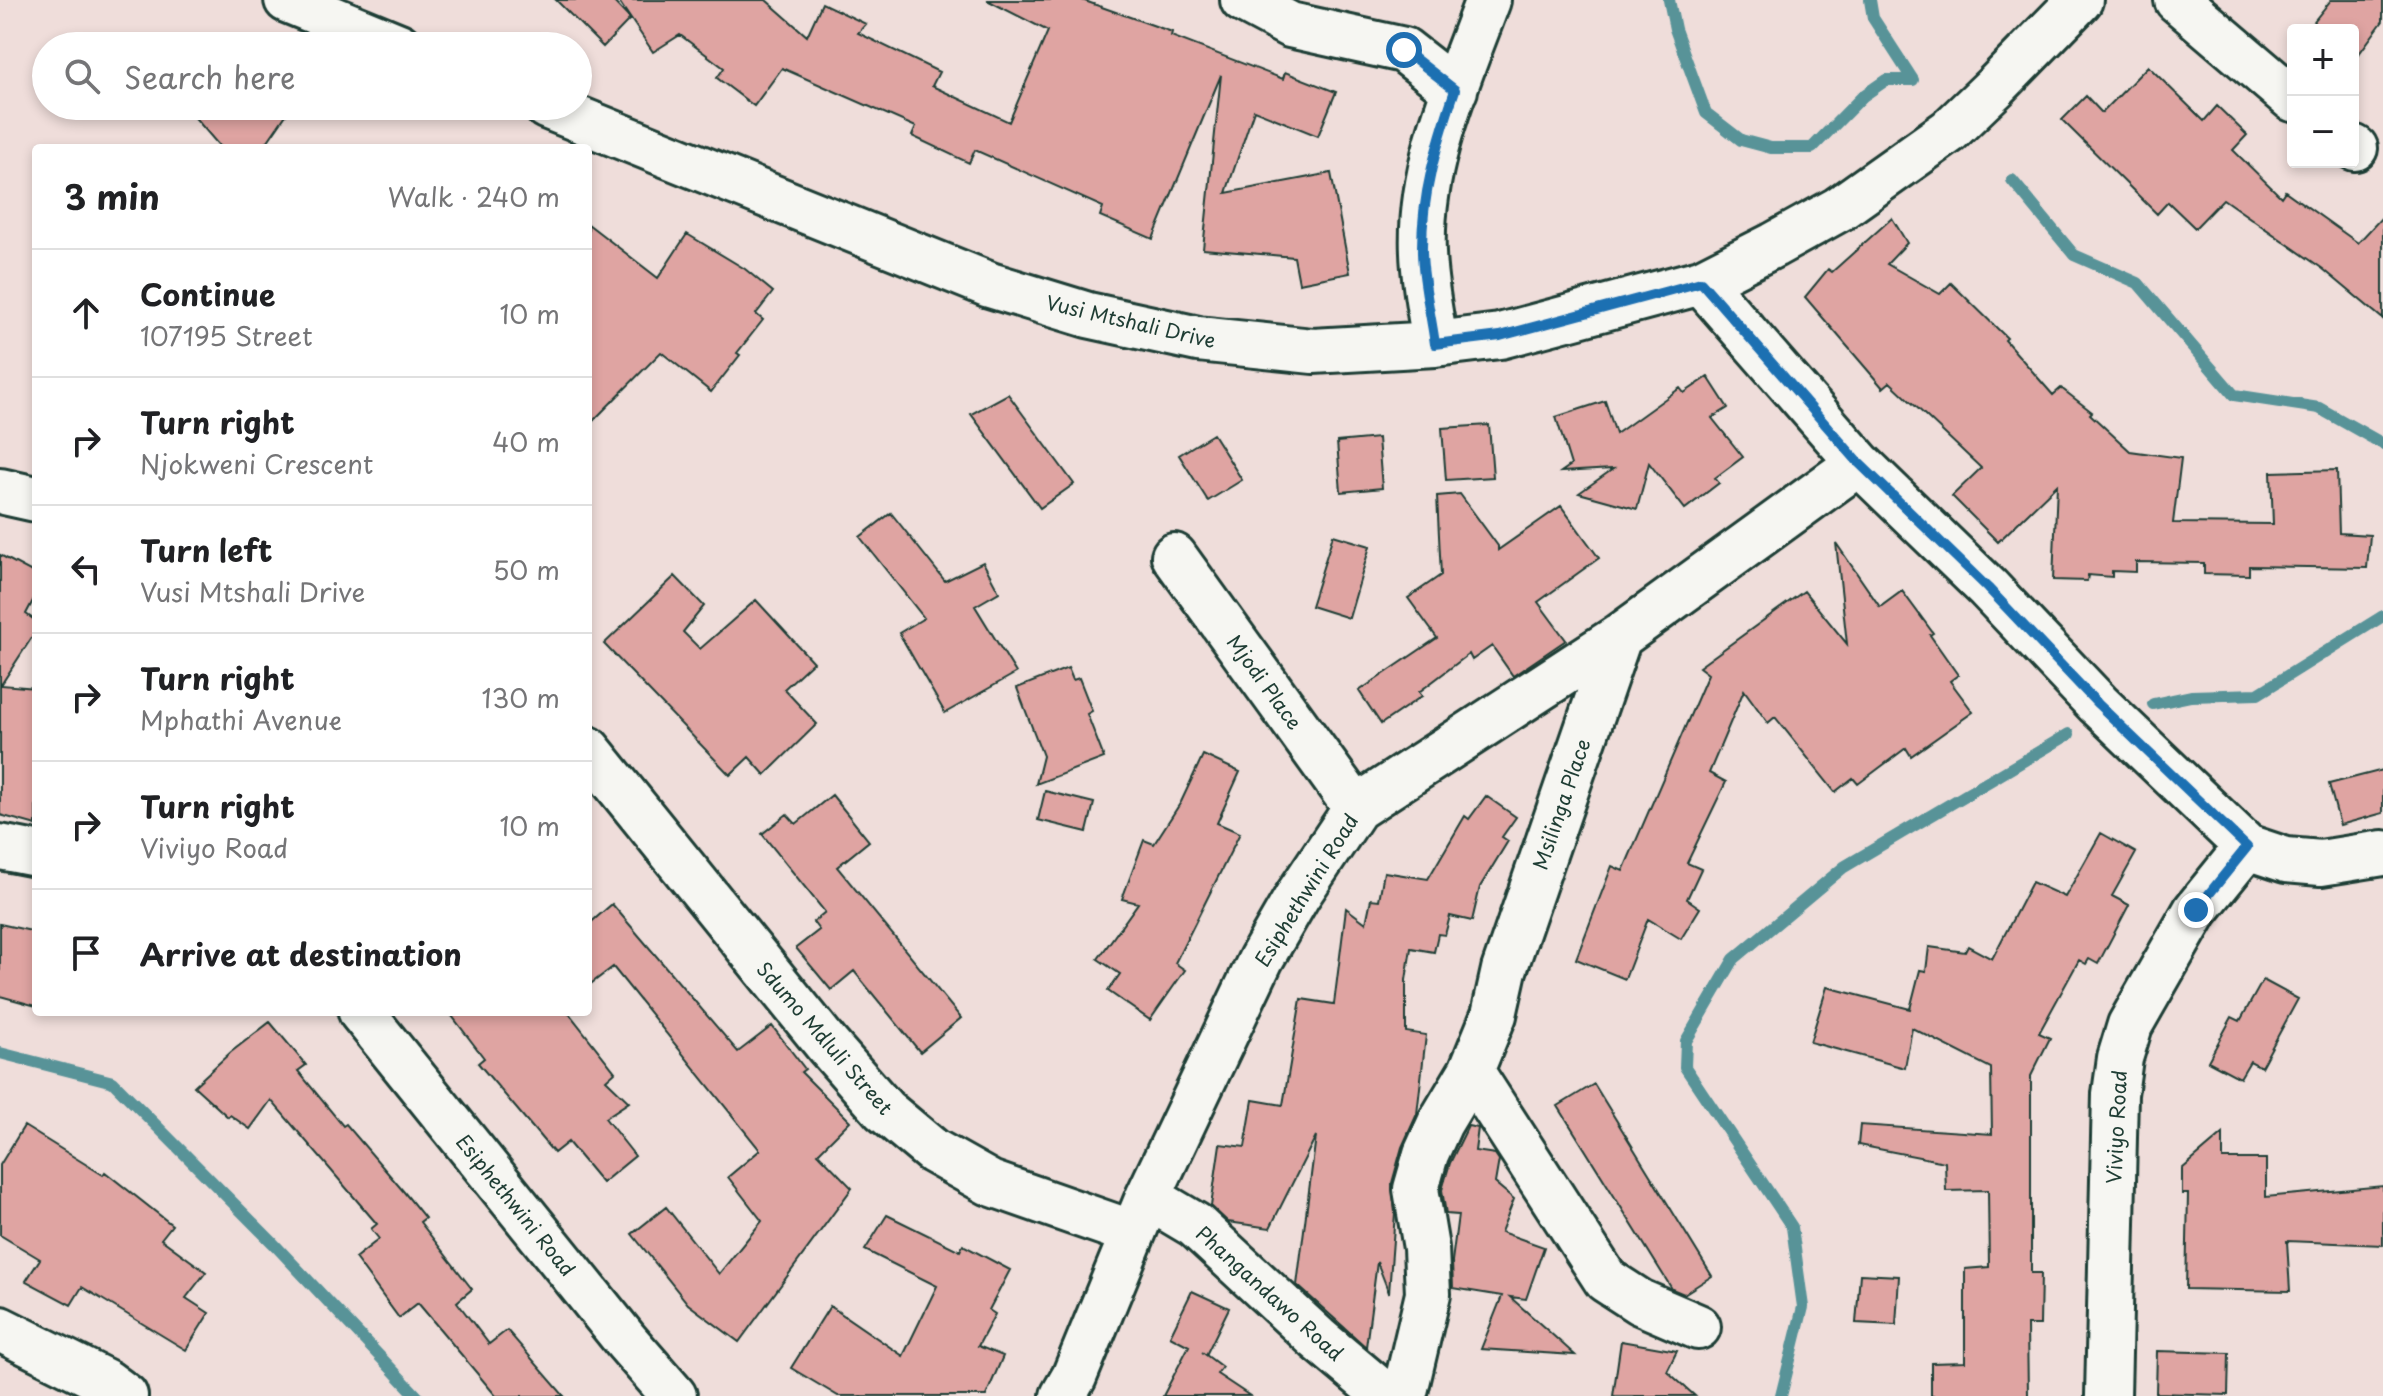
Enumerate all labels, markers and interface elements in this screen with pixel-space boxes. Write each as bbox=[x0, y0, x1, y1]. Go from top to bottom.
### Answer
map controls bbox=[2287, 24, 2359, 168]
button: + bbox=[2287, 24, 2359, 96]
search box bbox=[32, 32, 592, 120]
route start bbox=[1386, 32, 1422, 68]
icon: search bbox=[60, 54, 104, 98]
text: Search here bbox=[124, 54, 296, 99]
button: − bbox=[2287, 96, 2359, 168]
text: 3 min bbox=[64, 170, 160, 222]
text: Walk · 240 m bbox=[388, 177, 560, 216]
text: Continue bbox=[140, 271, 275, 316]
street label: Vusi Mtshali Drive bbox=[1043, 287, 1219, 355]
icon: ahead bbox=[64, 291, 108, 335]
text: 10 m bbox=[499, 294, 560, 333]
text: 107195 Street bbox=[140, 316, 313, 355]
text: Turn right bbox=[140, 399, 295, 444]
icon: right bbox=[64, 419, 108, 463]
text: 40 m bbox=[492, 422, 560, 461]
text: Njokweni Crescent bbox=[140, 444, 373, 483]
text: Turn left bbox=[140, 527, 272, 572]
icon: left bbox=[64, 547, 108, 591]
text: 50 m bbox=[493, 550, 560, 589]
text: Vusi Mtshali Drive bbox=[140, 572, 365, 611]
street label: Mjodi Place bbox=[1220, 628, 1310, 736]
text: Turn right bbox=[140, 655, 295, 700]
icon: right bbox=[64, 675, 108, 719]
text: 130 m bbox=[481, 678, 560, 717]
text: Mphathi Avenue bbox=[140, 700, 342, 739]
street label: Msilinga Place bbox=[1525, 734, 1597, 874]
text: Turn right bbox=[140, 783, 295, 828]
icon: right bbox=[64, 803, 108, 847]
text: 10 m bbox=[499, 806, 560, 845]
street label: Esiphethwini Road bbox=[1247, 808, 1365, 972]
text: Viviyo Road bbox=[140, 828, 288, 867]
route end bbox=[2178, 892, 2214, 928]
icon: arrive bbox=[64, 931, 108, 975]
text: Arrive at destination bbox=[140, 931, 462, 976]
street label: Sdumo Mdluli Street bbox=[750, 955, 900, 1121]
street label: Viviyo Road bbox=[2098, 1069, 2134, 1185]
street label: Esiphethwini Road bbox=[449, 1127, 583, 1283]
street label: Phangandawo Road bbox=[1190, 1218, 1350, 1368]

